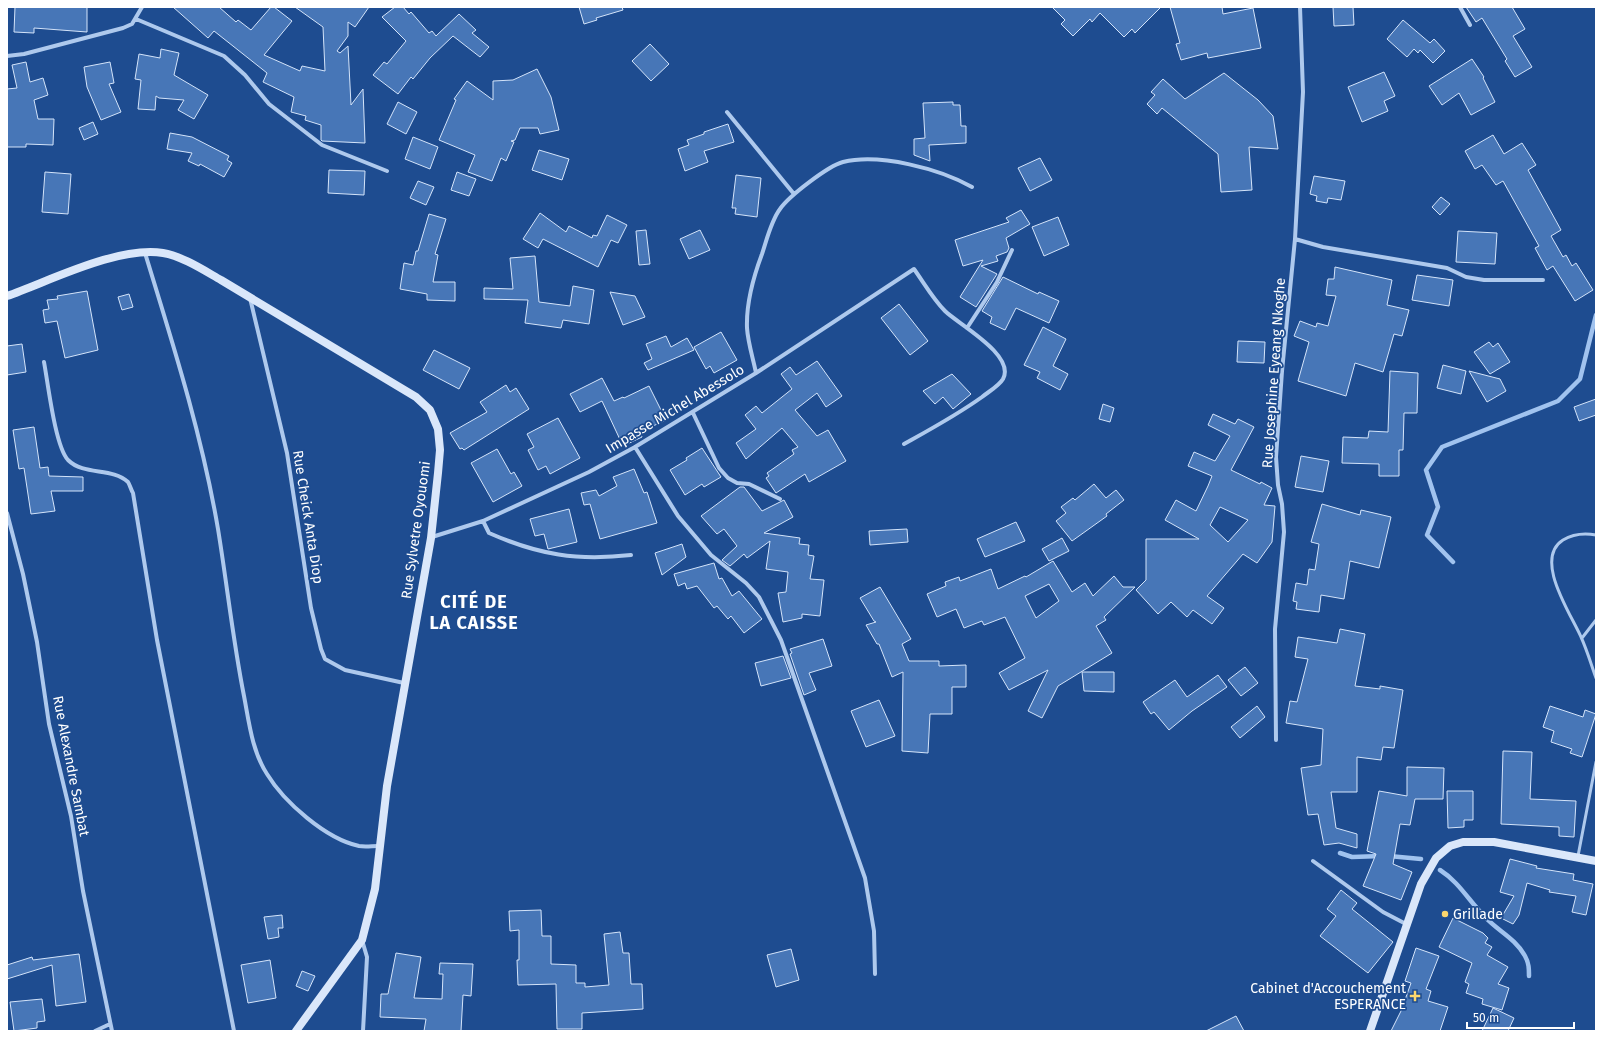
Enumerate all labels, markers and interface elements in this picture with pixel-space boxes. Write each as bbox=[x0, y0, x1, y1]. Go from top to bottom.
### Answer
street label: Rue Josephine Eyeang Nkoghe bbox=[1259, 277, 1289, 469]
street label: Impasse Michel Abessolo bbox=[603, 361, 747, 457]
street label: Rue Cheick Anta Diop bbox=[289, 449, 327, 585]
street label: Rue Sylvetre Oyouomi bbox=[398, 460, 434, 600]
district label: CITÉ DE LA CAISSE bbox=[429, 590, 519, 634]
street label: Rue Alexandre Sambat bbox=[49, 694, 93, 839]
place label: Grillade bbox=[1453, 906, 1503, 923]
marker: Grillade bbox=[1440, 909, 1450, 919]
place label: Cabinet d'Accouchement ESPERANCE bbox=[1250, 980, 1407, 1013]
marker: Cabinet d'Accouchement ESPERANCE bbox=[1409, 990, 1421, 1002]
scale bar bbox=[1467, 1004, 1574, 1030]
text: 50 m bbox=[1473, 1011, 1499, 1025]

